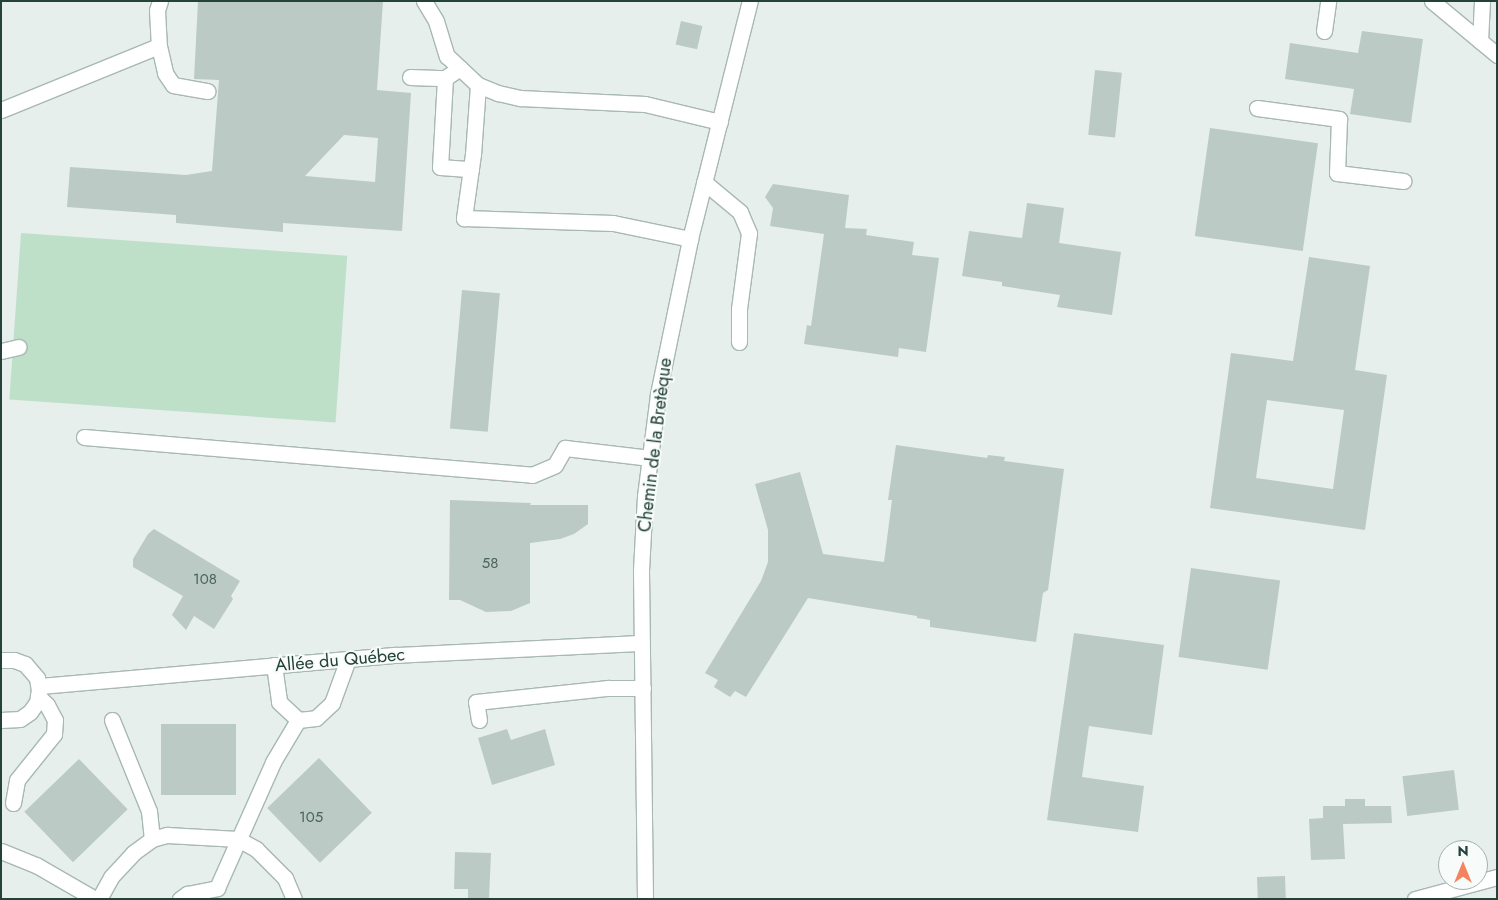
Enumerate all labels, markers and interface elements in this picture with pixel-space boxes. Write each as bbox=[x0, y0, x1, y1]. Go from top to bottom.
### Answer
street label: Chemin de la Bretèque bbox=[634, 357, 676, 533]
house number: 58 bbox=[482, 555, 498, 573]
house number: 108 bbox=[193, 571, 217, 589]
street label: Allée du Québec bbox=[274, 644, 406, 676]
house number: 105 bbox=[299, 809, 323, 827]
north arrow bbox=[1438, 840, 1488, 890]
text: N bbox=[1457, 841, 1469, 861]

